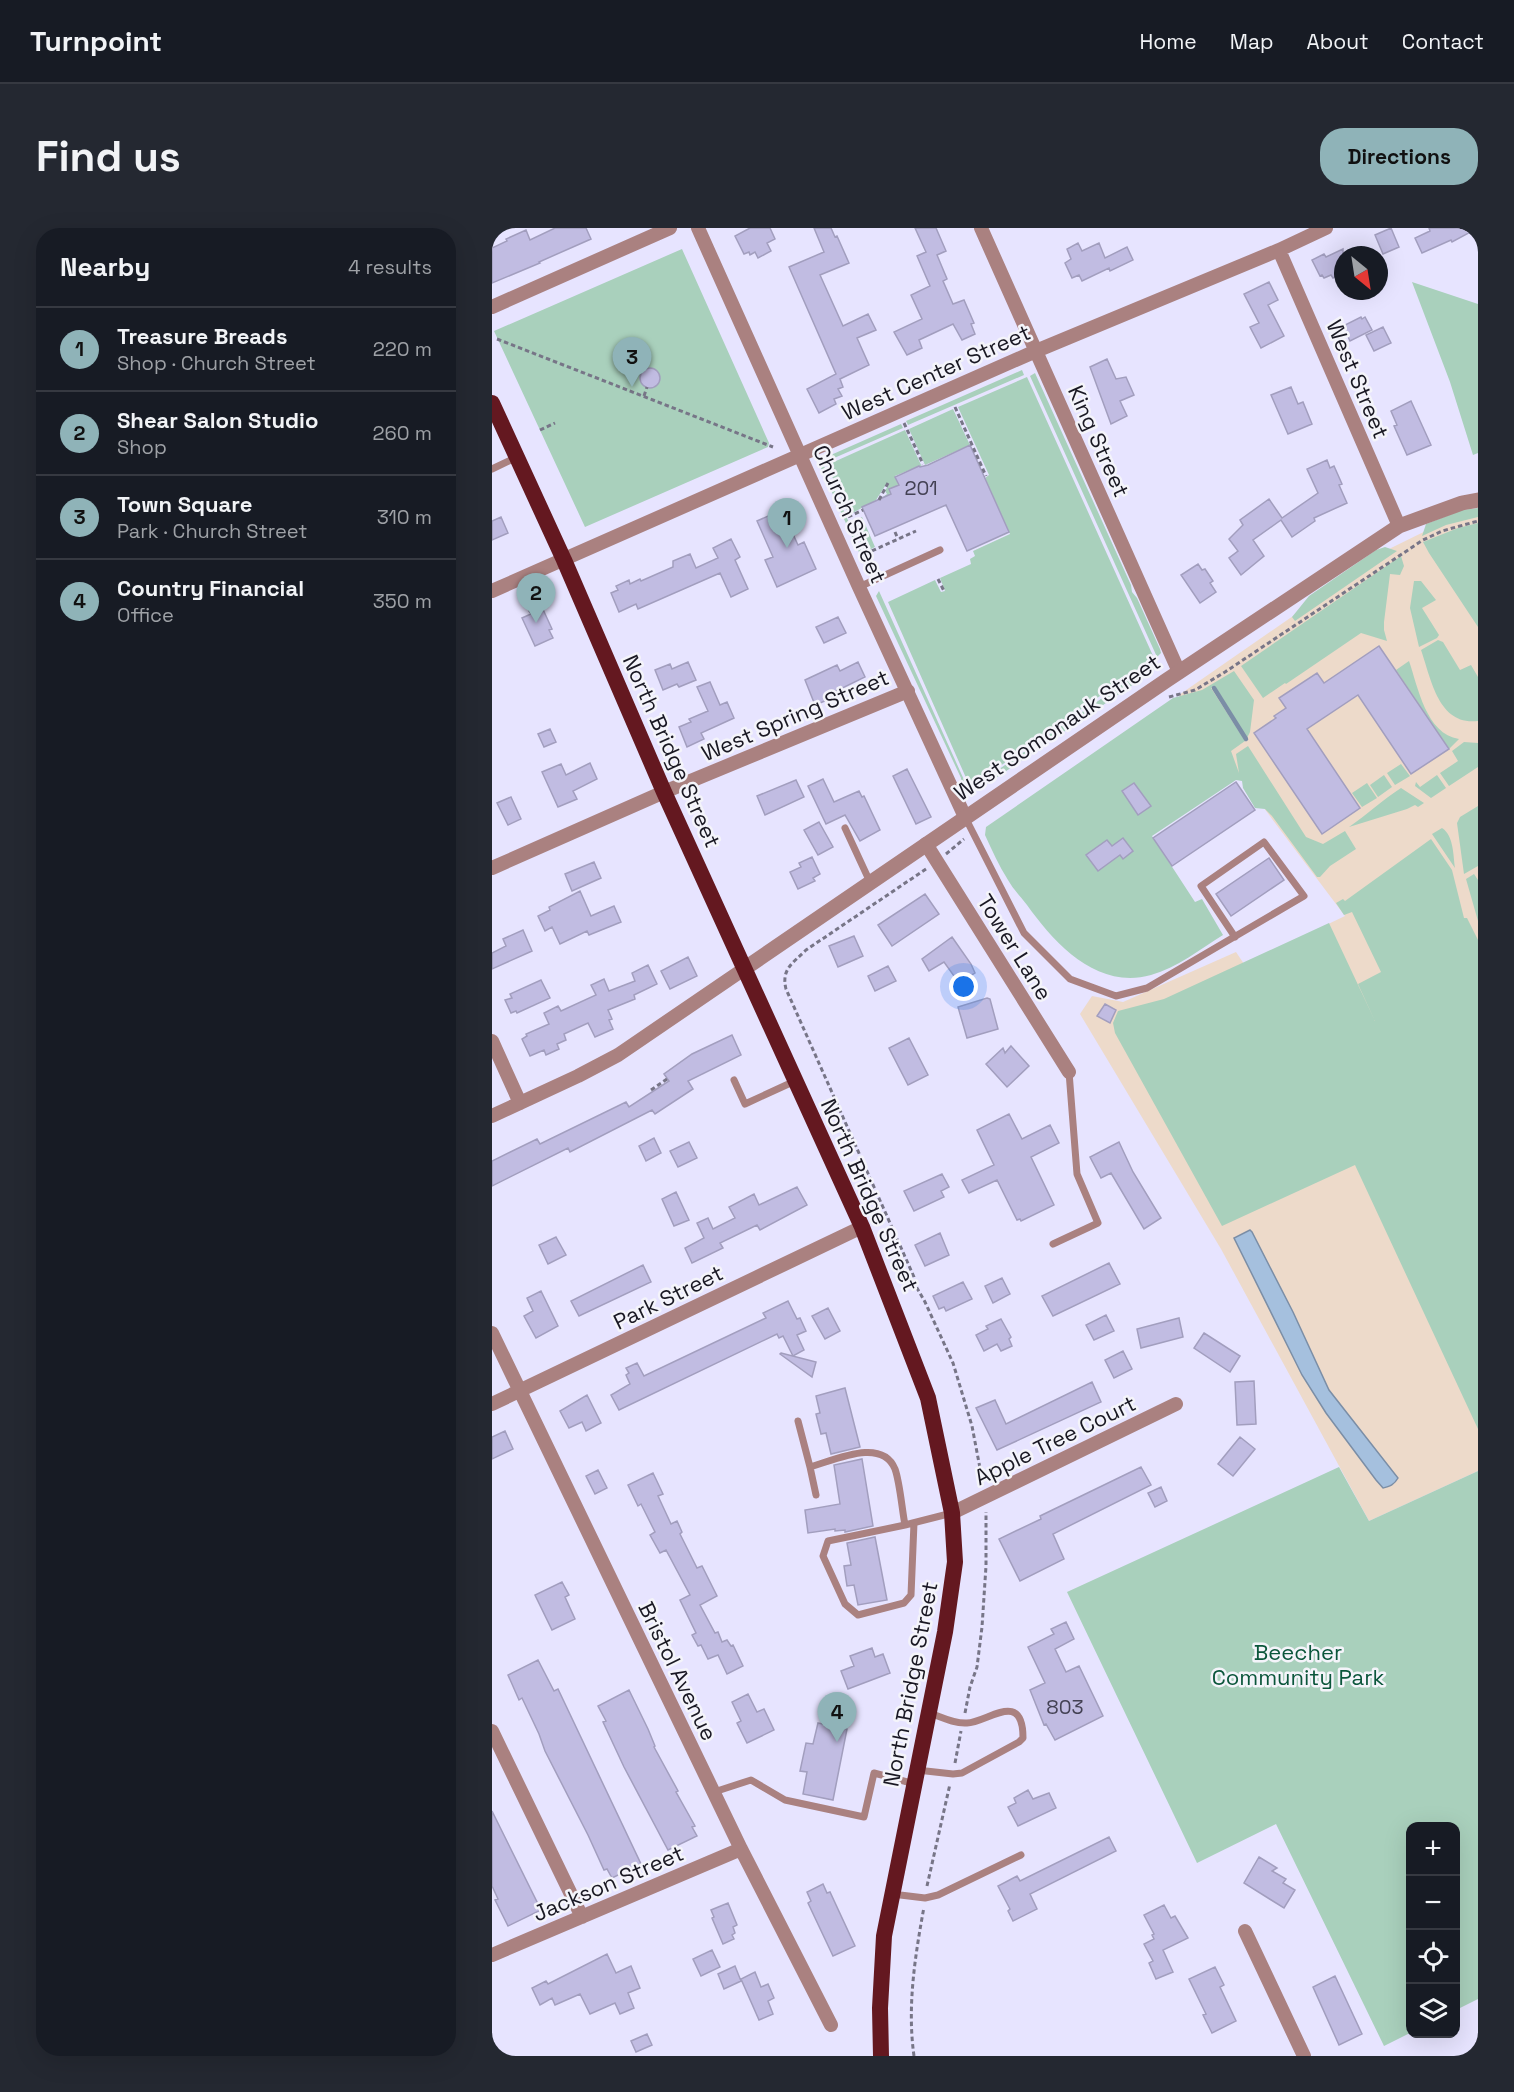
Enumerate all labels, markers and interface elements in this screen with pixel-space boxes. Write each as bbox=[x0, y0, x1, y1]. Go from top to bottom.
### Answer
text: Turnpoint bbox=[30, 23, 162, 59]
text: Home bbox=[1139, 28, 1197, 55]
text: Map bbox=[1230, 28, 1274, 55]
text: About bbox=[1307, 28, 1369, 55]
text: Contact bbox=[1402, 28, 1484, 55]
button: Directions bbox=[1320, 128, 1478, 185]
text: Find us bbox=[36, 130, 181, 183]
north arrow bbox=[1334, 246, 1388, 300]
text: Nearby bbox=[60, 250, 150, 284]
text: 4 results bbox=[348, 254, 432, 280]
street label: West Street bbox=[1320, 315, 1396, 443]
street label: West Center Street bbox=[837, 318, 1035, 426]
text: Treasure Breads bbox=[117, 322, 287, 350]
text: 1 bbox=[75, 336, 84, 362]
text: 220 m bbox=[373, 336, 432, 362]
pin: 3 bbox=[612, 338, 652, 387]
text: Shop · Church Street bbox=[117, 350, 316, 376]
street label: King Street bbox=[1062, 381, 1136, 501]
text: Shear Salon Studio bbox=[117, 406, 318, 434]
text: 2 bbox=[74, 420, 85, 446]
text: 260 m bbox=[373, 420, 432, 446]
text: Shop bbox=[117, 434, 167, 460]
street label: Church Street bbox=[807, 441, 893, 587]
house number: 201 bbox=[904, 475, 938, 501]
text: Town Square bbox=[117, 490, 252, 518]
pin: 1 bbox=[768, 498, 806, 548]
text: 3 bbox=[73, 504, 86, 530]
text: 310 m bbox=[377, 504, 432, 530]
text: Park · Church Street bbox=[117, 518, 307, 544]
text: Country Financial bbox=[117, 574, 304, 602]
pin: 2 bbox=[516, 574, 555, 623]
text: 4 bbox=[73, 588, 86, 614]
text: 350 m bbox=[373, 588, 432, 614]
text: Office bbox=[117, 602, 174, 628]
street label: West Somonauk Street bbox=[949, 648, 1165, 806]
street label: North Bridge Street bbox=[617, 650, 727, 852]
street label: West Spring Street bbox=[697, 663, 893, 767]
street label: Tower Lane bbox=[971, 889, 1059, 1005]
your location bbox=[949, 972, 978, 1001]
street label: North Bridge Street bbox=[815, 1094, 925, 1296]
street label: Park Street bbox=[609, 1258, 727, 1336]
street label: Apple Tree Court bbox=[970, 1389, 1140, 1491]
street label: North Bridge Street bbox=[876, 1579, 944, 1789]
street label: Bristol Avenue bbox=[632, 1597, 724, 1745]
park label: Beecher Community Park bbox=[1212, 1638, 1385, 1691]
pin: 4 bbox=[818, 1692, 856, 1742]
house number: 803 bbox=[1046, 1694, 1084, 1720]
map controls bbox=[1406, 1822, 1460, 2038]
button: + bbox=[1406, 1822, 1460, 1876]
street label: Jackson Street bbox=[528, 1839, 688, 1927]
button: − bbox=[1406, 1876, 1460, 1930]
button: locate bbox=[1406, 1930, 1460, 1984]
button: layers bbox=[1406, 1984, 1460, 2038]

